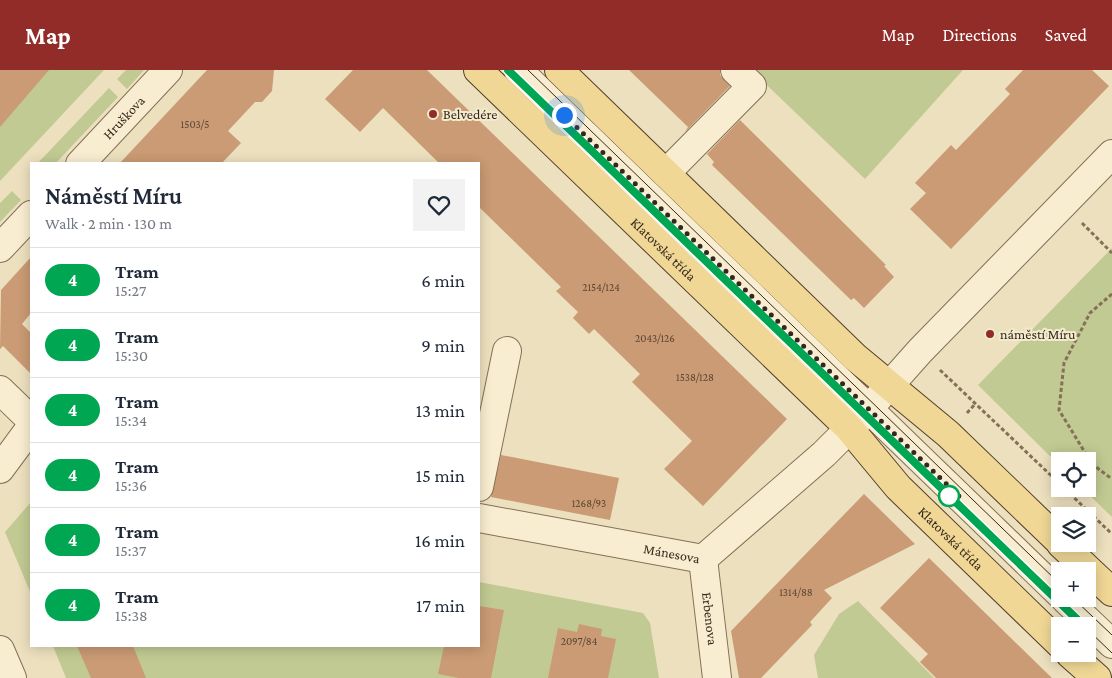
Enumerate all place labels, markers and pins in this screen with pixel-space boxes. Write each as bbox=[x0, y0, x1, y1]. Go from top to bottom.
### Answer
place label: Belvedére bbox=[443, 106, 497, 122]
marker: Belvedére bbox=[427, 108, 439, 120]
place label: náměstí Míru bbox=[1000, 326, 1076, 342]
marker: náměstí Míru bbox=[984, 328, 996, 340]
unlabelled marker bbox=[938, 485, 960, 507]

